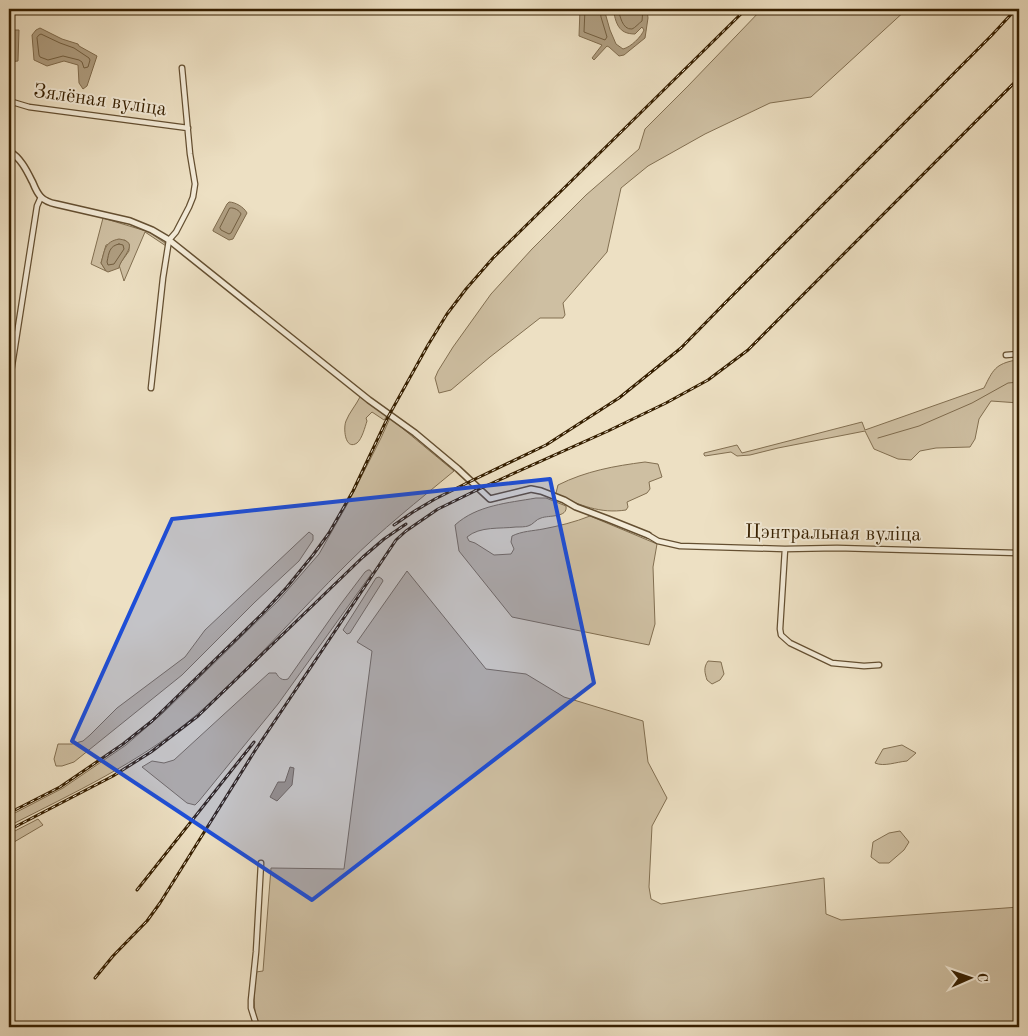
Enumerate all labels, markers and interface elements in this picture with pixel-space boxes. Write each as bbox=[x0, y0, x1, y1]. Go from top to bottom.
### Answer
street label: Зялёная вуліца bbox=[32, 82, 168, 120]
street label: Цэнтральная вуліца bbox=[745, 522, 921, 546]
north arrow bbox=[946, 954, 996, 1004]
text: С bbox=[975, 973, 989, 982]

